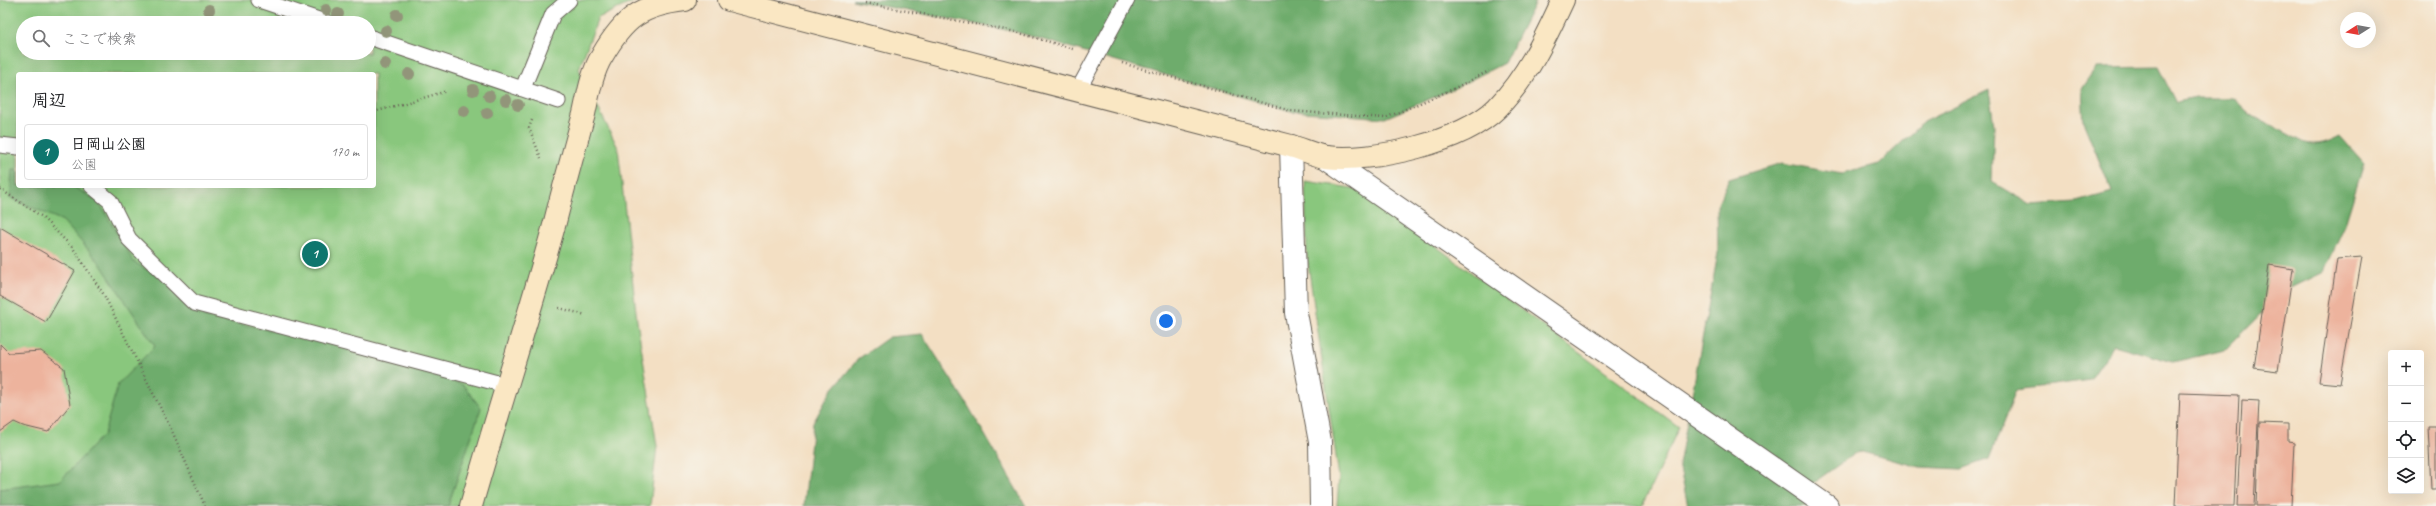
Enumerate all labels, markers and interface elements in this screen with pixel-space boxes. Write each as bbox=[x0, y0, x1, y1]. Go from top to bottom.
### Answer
north arrow bbox=[2340, 12, 2376, 48]
search box bbox=[16, 16, 376, 60]
icon: search bbox=[30, 27, 52, 49]
text: ここで検索 bbox=[62, 30, 137, 49]
text: 周辺 bbox=[32, 90, 66, 111]
text: 日岡山公園 bbox=[71, 135, 146, 154]
text: 1 bbox=[43, 144, 49, 160]
text: 170 m bbox=[331, 144, 359, 160]
text: 公園 bbox=[71, 157, 97, 173]
pin: 1 bbox=[302, 239, 328, 269]
your location bbox=[1156, 311, 1176, 331]
map controls bbox=[2388, 350, 2424, 494]
button: + bbox=[2388, 350, 2424, 386]
button: − bbox=[2388, 386, 2424, 422]
button: locate bbox=[2388, 422, 2424, 458]
button: layers bbox=[2388, 458, 2424, 494]

